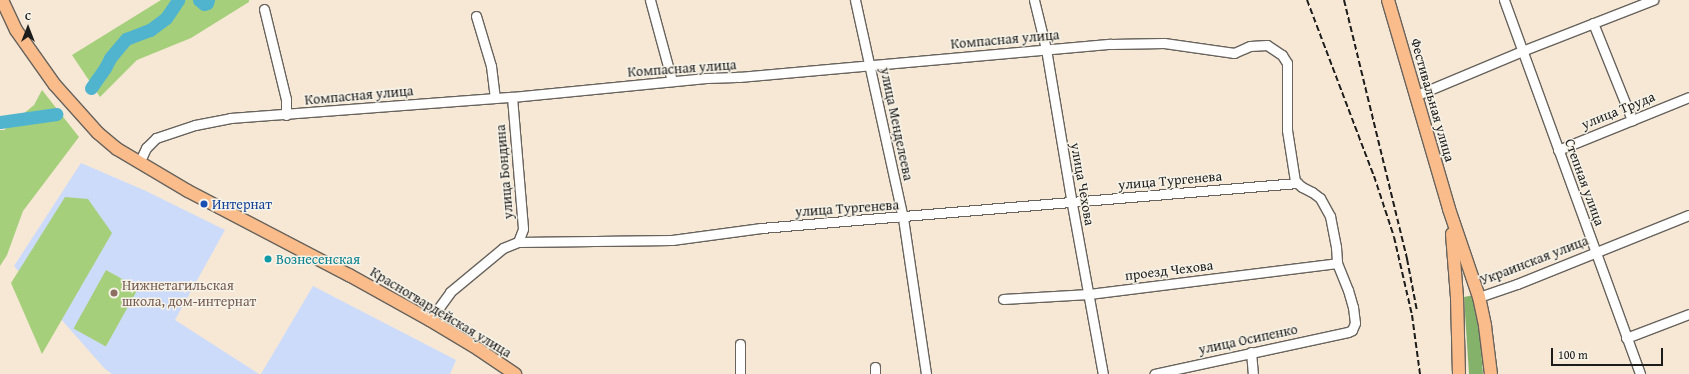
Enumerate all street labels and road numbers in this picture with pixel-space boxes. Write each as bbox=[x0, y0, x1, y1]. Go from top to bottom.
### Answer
street label: Компасная улица bbox=[950, 26, 1060, 52]
street label: Фестивальная улица bbox=[1407, 36, 1459, 164]
street label: Компасная улица bbox=[627, 56, 737, 80]
street label: улица Менделеева bbox=[877, 66, 917, 182]
street label: Компасная улица bbox=[304, 82, 414, 108]
street label: улица Труда bbox=[1579, 88, 1657, 132]
street label: улица Бондина bbox=[492, 124, 516, 220]
street label: Степная улица bbox=[1561, 136, 1609, 228]
street label: улица Чехова bbox=[1067, 141, 1099, 227]
street label: улица Тургенева bbox=[1117, 167, 1223, 193]
street label: улица Тургенева bbox=[795, 196, 899, 220]
street label: Украинская улица bbox=[1477, 232, 1591, 288]
street label: проезд Чехова bbox=[1124, 256, 1214, 284]
street label: Красногвардейская улица bbox=[367, 263, 515, 361]
street label: улица Осипенко bbox=[1197, 320, 1299, 358]

